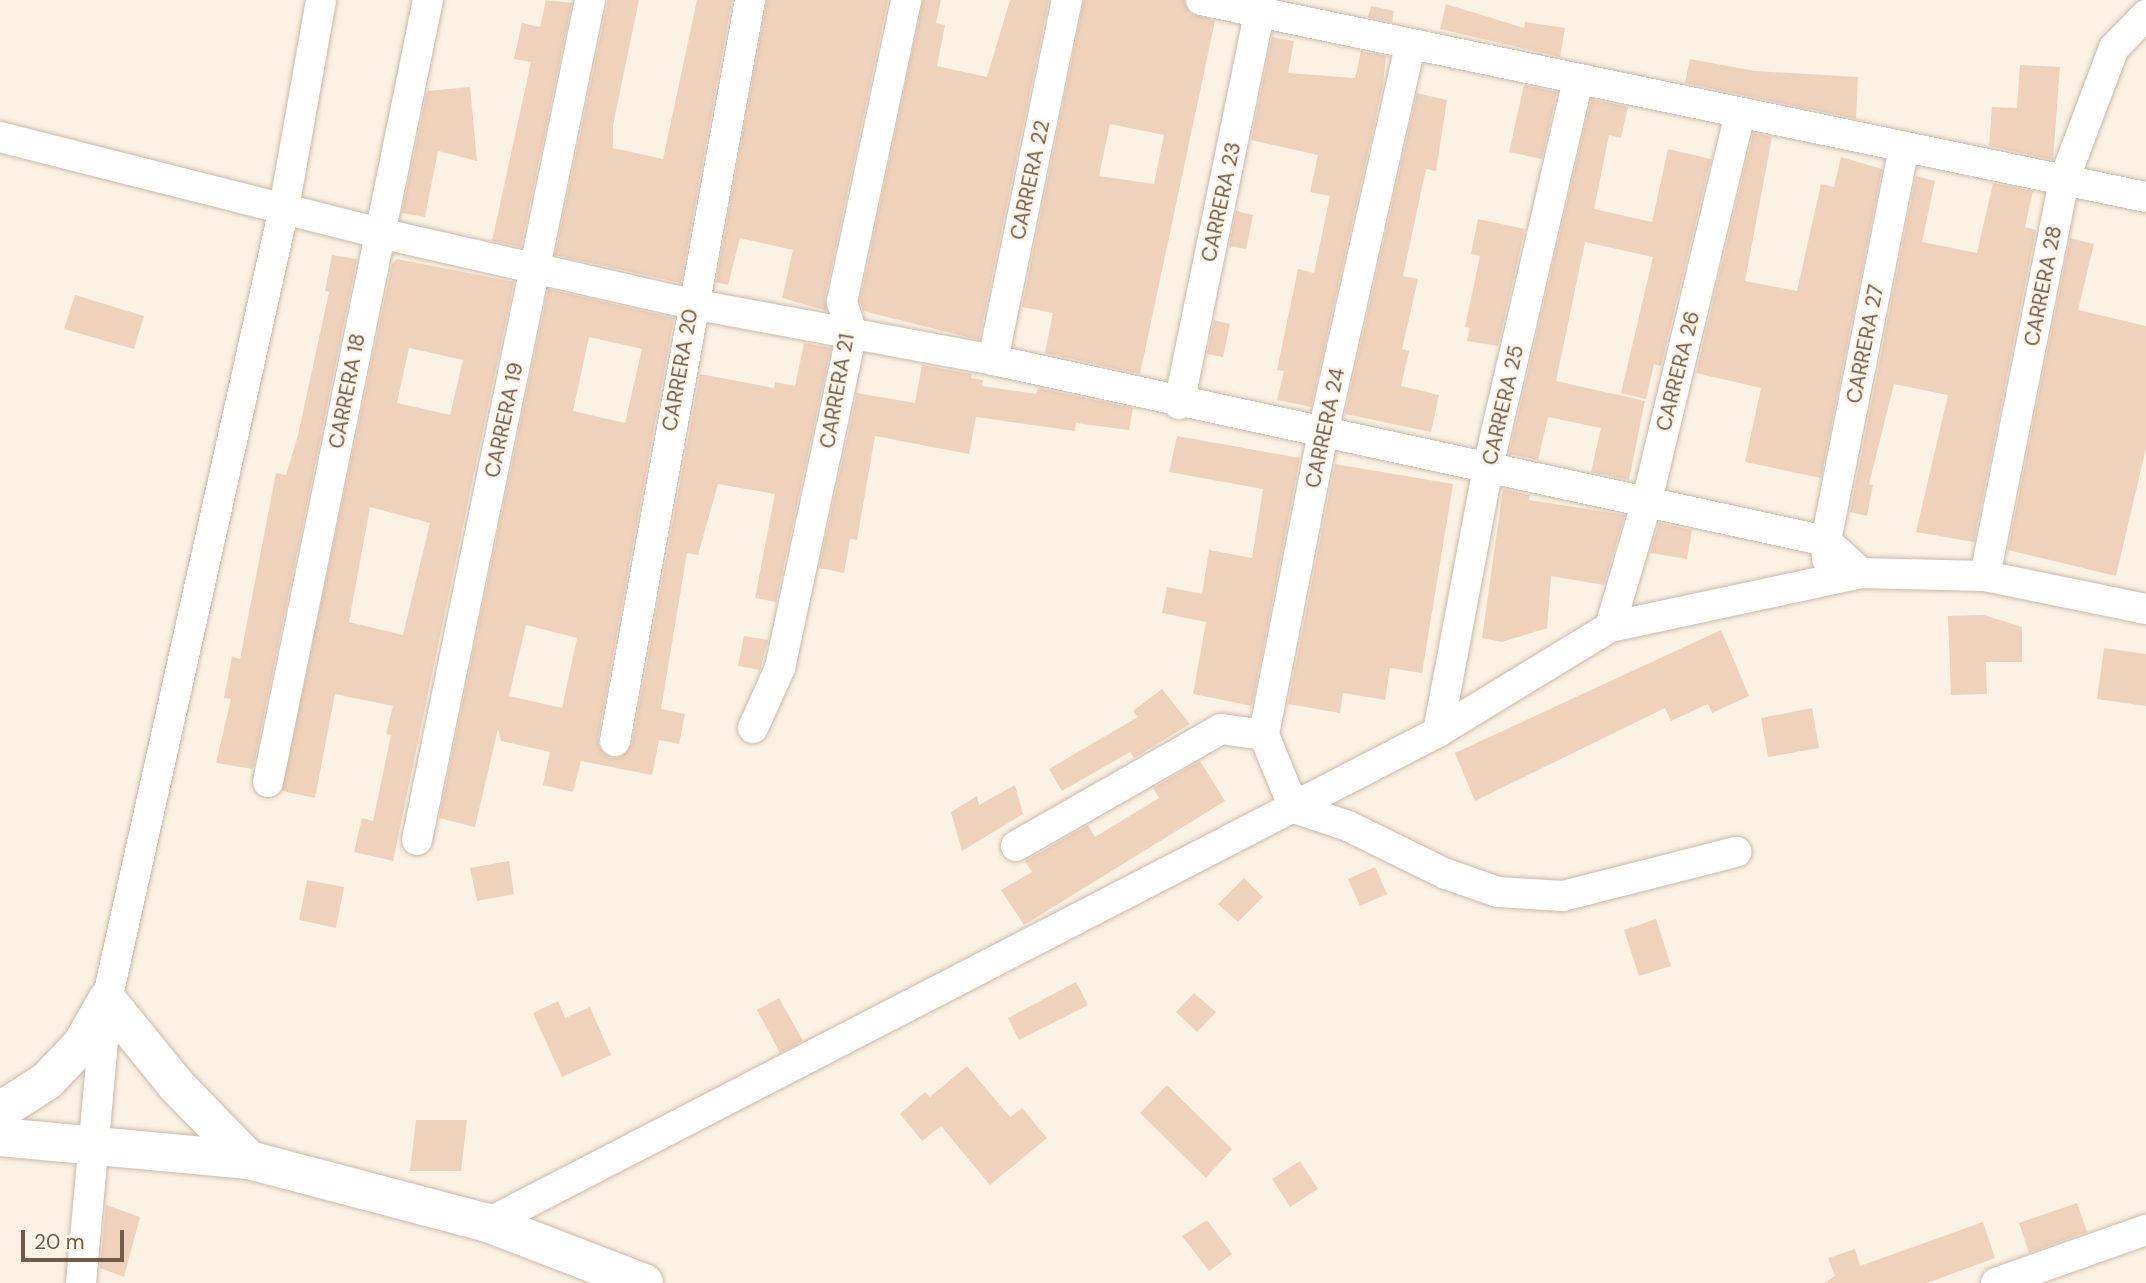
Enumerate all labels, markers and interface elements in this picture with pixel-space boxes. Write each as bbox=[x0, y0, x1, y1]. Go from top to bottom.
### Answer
street label: CARRERA 22 bbox=[1005, 118, 1055, 242]
street label: CARRERA 23 bbox=[1196, 140, 1246, 264]
street label: CARRERA 28 bbox=[2019, 224, 2067, 348]
street label: CARRERA 27 bbox=[1841, 282, 1889, 406]
street label: CARRERA 20 bbox=[657, 307, 703, 433]
street label: CARRERA 26 bbox=[1651, 308, 1705, 434]
street label: CARRERA 18 bbox=[323, 331, 371, 451]
street label: CARRERA 21 bbox=[815, 332, 859, 450]
street label: CARRERA 25 bbox=[1477, 343, 1529, 467]
street label: CARRERA 19 bbox=[479, 360, 529, 480]
street label: CARRERA 24 bbox=[1300, 366, 1350, 490]
scale bar bbox=[24, 1216, 128, 1260]
text: 20 m bbox=[34, 1228, 85, 1256]

